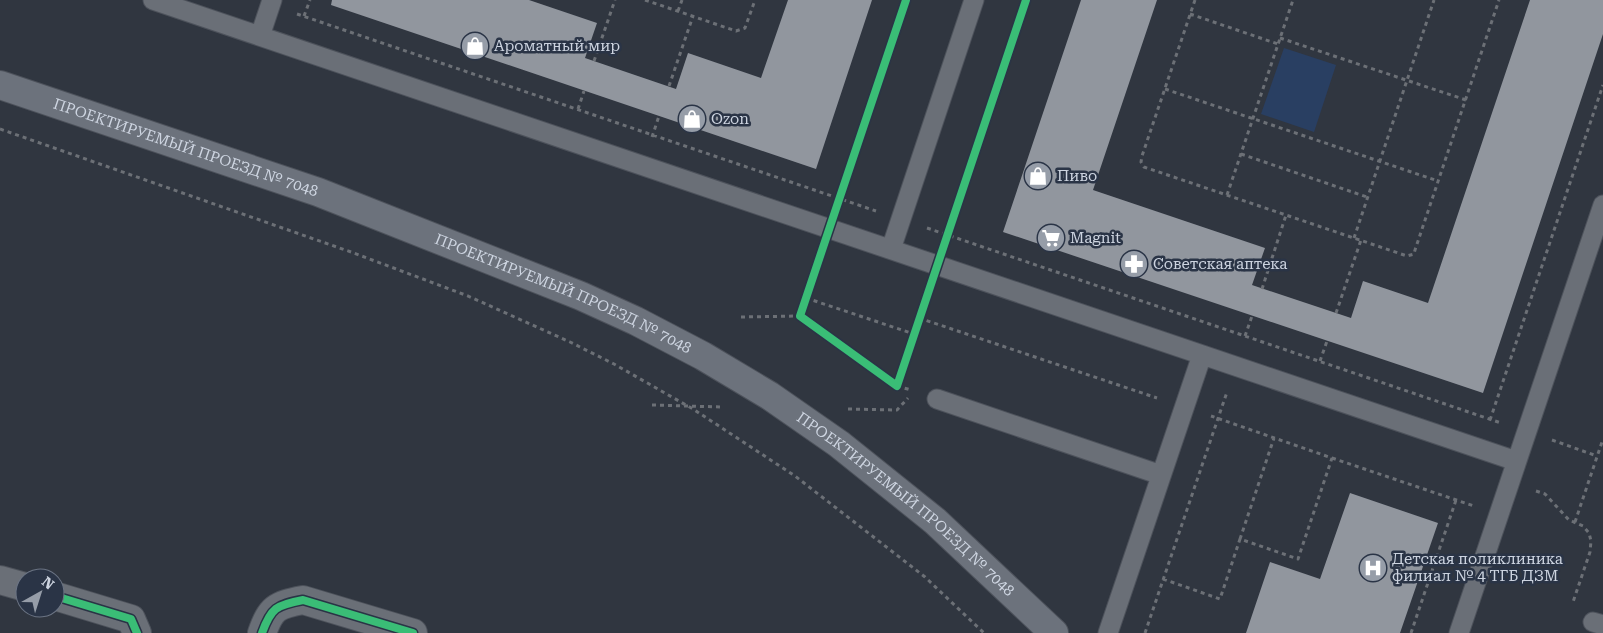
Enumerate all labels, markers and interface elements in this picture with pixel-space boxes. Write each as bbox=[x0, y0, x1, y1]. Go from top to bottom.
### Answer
shop icon: Ароматный мир bbox=[460, 31, 490, 61]
place label: Ароматный мир bbox=[494, 37, 620, 55]
street label: ПРОЕКТИРУЕМЫЙ ПРОЕЗД № 7048 bbox=[51, 95, 320, 200]
shop icon: Ozon bbox=[677, 104, 707, 134]
place label: Ozon bbox=[711, 110, 749, 128]
shop icon: Пиво bbox=[1023, 161, 1053, 191]
place label: Пиво bbox=[1057, 167, 1097, 185]
supermarket icon: Magnit bbox=[1036, 223, 1066, 253]
place label: Magnit bbox=[1070, 229, 1121, 247]
street label: ПРОЕКТИРУЕМЫЙ ПРОЕЗД № 7048 bbox=[432, 230, 695, 357]
pharmacy icon: Советская аптека bbox=[1119, 249, 1149, 279]
place label: Советская аптека bbox=[1153, 255, 1287, 273]
street label: ПРОЕКТИРУЕМЫЙ ПРОЕЗД № 7048 bbox=[793, 408, 1018, 600]
place label: Детская поликлиника филиал № 4 ТГБ ДЗМ bbox=[1392, 550, 1563, 585]
hospital icon: Детская поликлиника филиал № 4 ТГБ ДЗМ bbox=[1358, 553, 1388, 583]
north arrow bbox=[15, 568, 65, 618]
text: N bbox=[39, 573, 58, 593]

